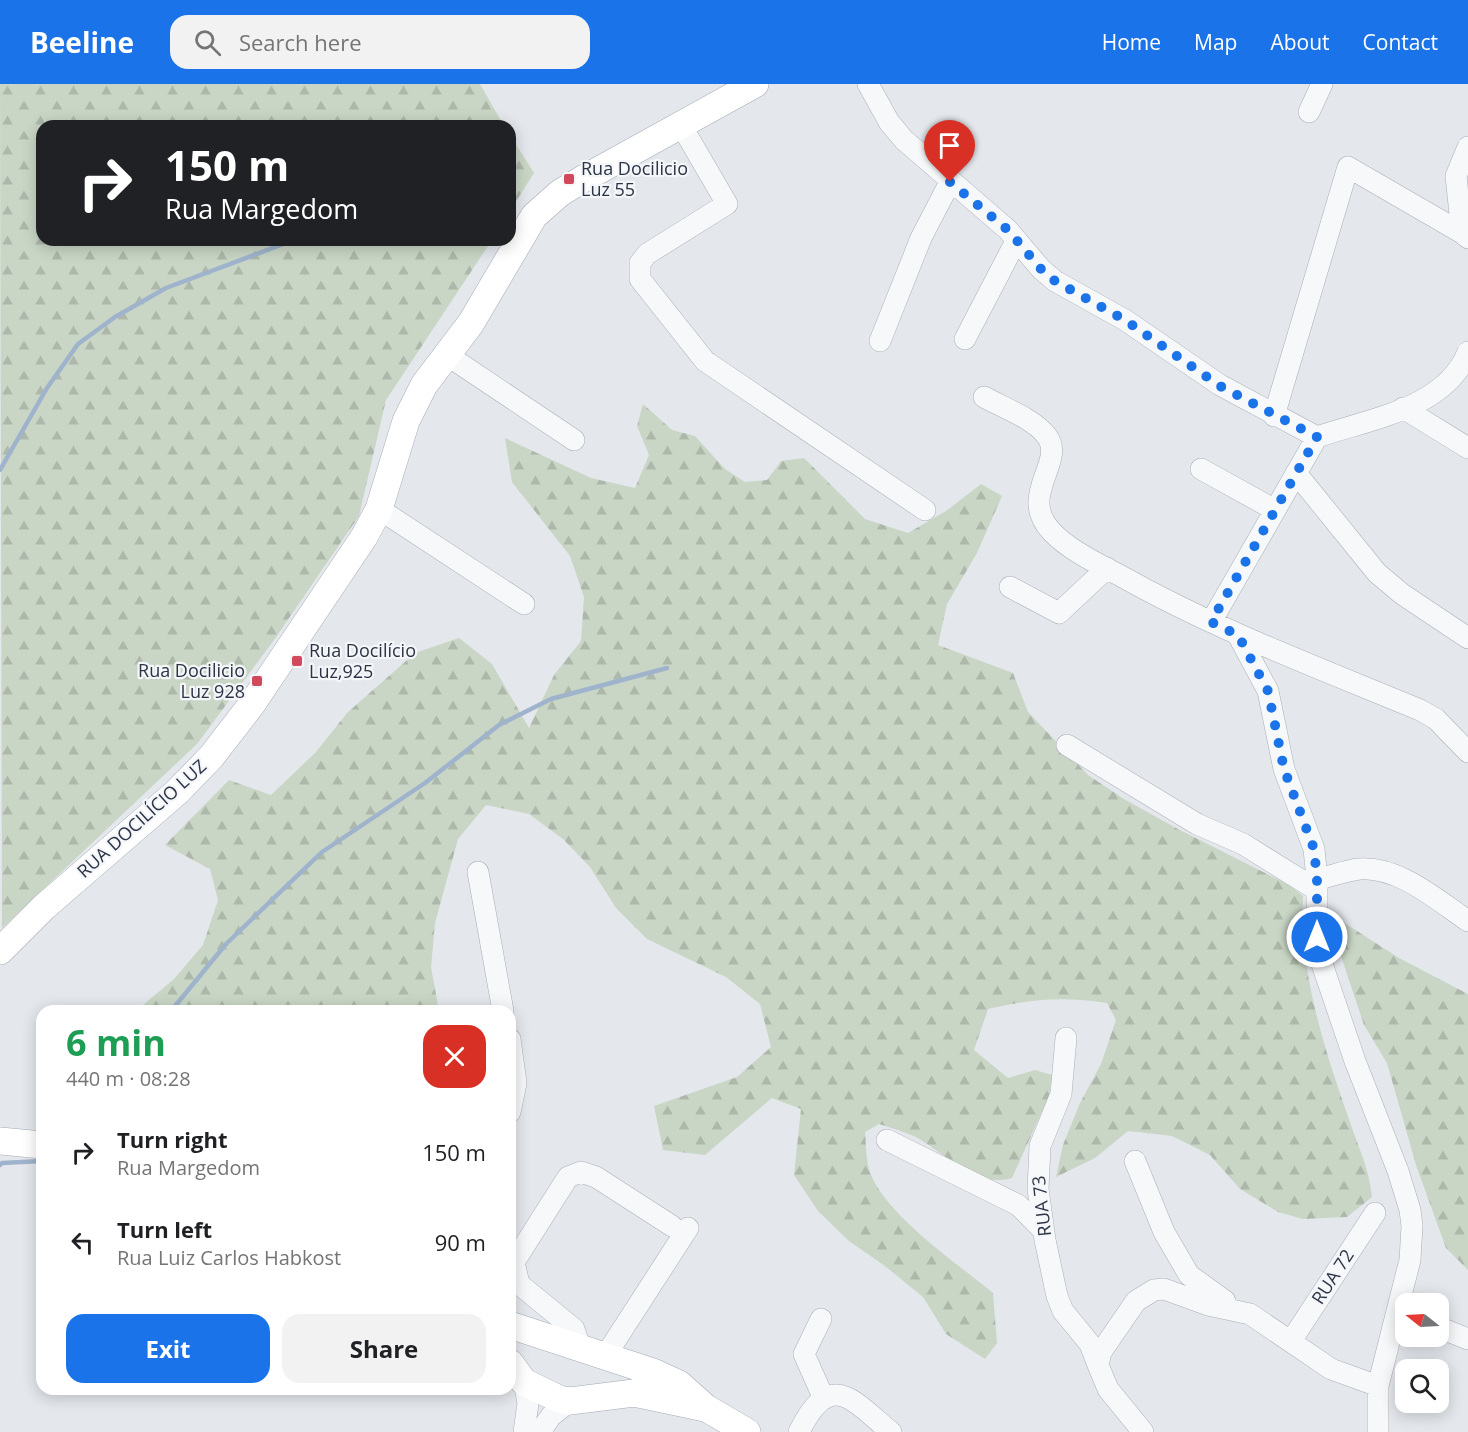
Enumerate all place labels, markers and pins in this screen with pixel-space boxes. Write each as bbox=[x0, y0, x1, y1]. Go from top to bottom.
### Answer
pin bbox=[924, 120, 975, 182]
place label: Rua Docilicio Luz 55 bbox=[581, 156, 688, 201]
marker: Rua Docilicio Luz 55 bbox=[562, 172, 576, 186]
place label: Rua Docilício Luz,925 bbox=[309, 638, 416, 683]
marker: Rua Docilício Luz,925 bbox=[290, 654, 304, 668]
place label: Rua Docilicio Luz 928 bbox=[138, 658, 245, 703]
marker: Rua Docilicio Luz 928 bbox=[250, 674, 264, 688]

